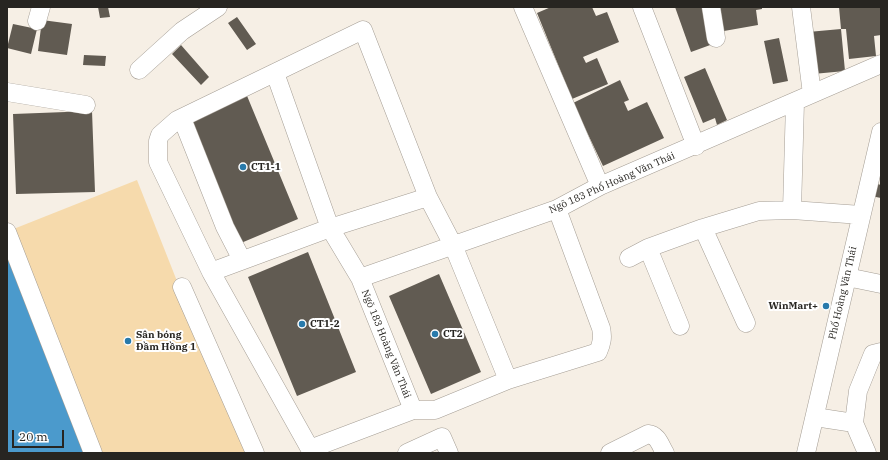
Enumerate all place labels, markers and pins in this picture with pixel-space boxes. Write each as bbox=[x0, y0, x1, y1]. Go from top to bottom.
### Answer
place label: CT1-1 bbox=[251, 161, 281, 173]
marker: CT1-1 bbox=[238, 162, 248, 172]
place label: WinMart+ bbox=[768, 300, 818, 312]
marker: WinMart+ bbox=[821, 301, 831, 311]
place label: CT1-2 bbox=[310, 318, 340, 330]
marker: CT1-2 bbox=[297, 319, 307, 329]
place label: CT2 bbox=[443, 328, 463, 340]
place label: Sân bóng Đầm Hồng 1 bbox=[136, 329, 196, 352]
marker: CT2 bbox=[430, 329, 440, 339]
marker: Sân bóng Đầm Hồng 1 bbox=[123, 336, 133, 346]

